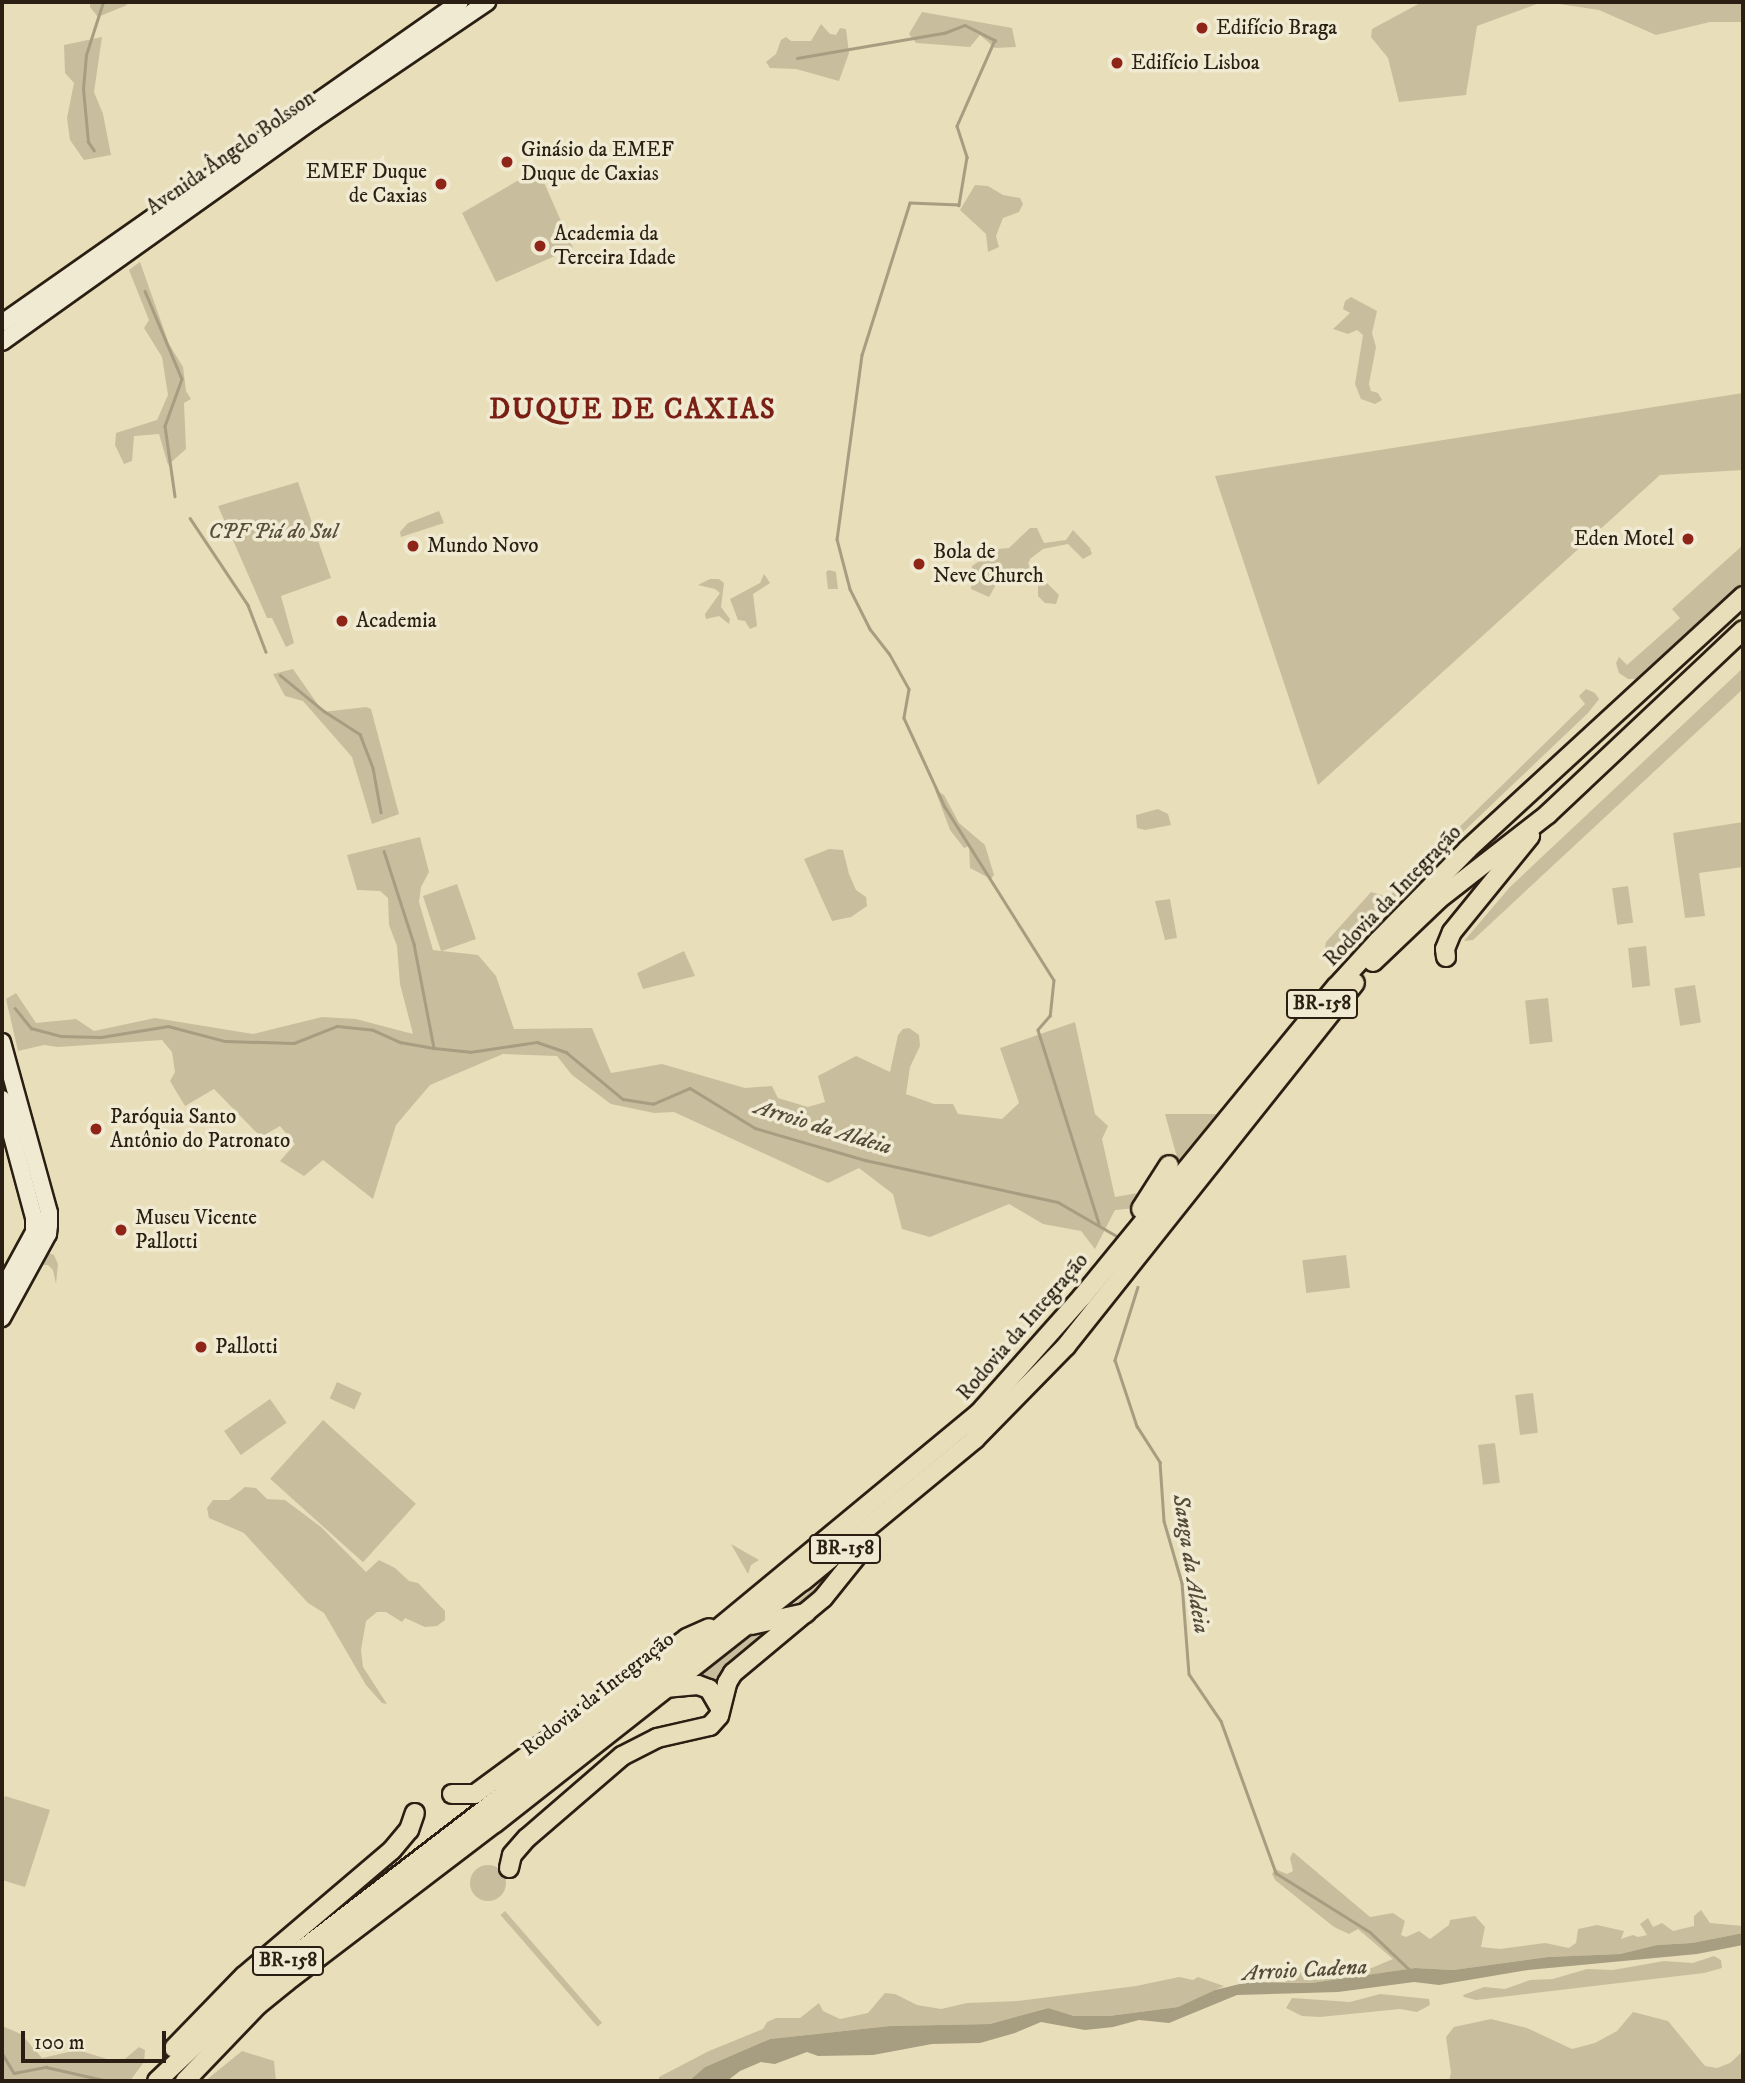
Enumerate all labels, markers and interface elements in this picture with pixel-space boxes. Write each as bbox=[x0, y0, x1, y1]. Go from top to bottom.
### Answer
place label: Edifício Braga bbox=[1216, 15, 1337, 41]
marker: Edifício Braga bbox=[1194, 20, 1210, 36]
place label: Edifício Lisboa bbox=[1131, 50, 1260, 76]
marker: Edifício Lisboa bbox=[1109, 55, 1125, 71]
street label: Avenida Ângelo Bolsson bbox=[142, 85, 320, 221]
place label: Ginásio da EMEF Duque de Caxias bbox=[521, 137, 674, 187]
marker: Ginásio da EMEF Duque de Caxias bbox=[499, 154, 515, 170]
place label: EMEF Duque de Caxias bbox=[306, 159, 427, 209]
marker: EMEF Duque de Caxias bbox=[433, 176, 449, 192]
place label: Academia da Terceira Idade bbox=[554, 221, 676, 271]
marker: Academia da Terceira Idade bbox=[532, 238, 548, 254]
district label: DUQUE DE CAXIAS bbox=[491, 393, 775, 427]
park label: CPF Piá do Sul bbox=[208, 519, 338, 545]
place label: Eden Motel bbox=[1574, 526, 1674, 552]
marker: Eden Motel bbox=[1680, 531, 1696, 547]
place label: Mundo Novo bbox=[427, 533, 539, 559]
marker: Mundo Novo bbox=[405, 538, 421, 554]
place label: Bola de Neve Church bbox=[933, 539, 1044, 589]
marker: Bola de Neve Church bbox=[911, 556, 927, 572]
place label: Academia bbox=[356, 608, 437, 634]
marker: Academia bbox=[334, 613, 350, 629]
street label: Rodovia da Integração bbox=[1319, 820, 1467, 972]
road number: BR-158 bbox=[1285, 988, 1359, 1020]
water label: Arroio da Aldeia bbox=[751, 1094, 895, 1162]
place label: Paróquia Santo Antônio do Patronato bbox=[110, 1104, 290, 1154]
marker: Paróquia Santo Antônio do Patronato bbox=[88, 1121, 104, 1137]
place label: Museu Vicente Pallotti bbox=[135, 1205, 257, 1255]
marker: Museu Vicente Pallotti bbox=[113, 1222, 129, 1238]
street label: Rodovia da Integração bbox=[952, 1248, 1094, 1406]
place label: Pallotti bbox=[215, 1334, 278, 1360]
marker: Pallotti bbox=[193, 1339, 209, 1355]
water label: Sanga da Aldeia bbox=[1165, 1492, 1215, 1636]
road number: BR-158 bbox=[808, 1534, 882, 1564]
street label: Rodovia da Integração bbox=[517, 1627, 679, 1761]
road number: BR-158 bbox=[251, 1946, 325, 1977]
water label: Arroio Cadena bbox=[1242, 1954, 1368, 1988]
scale bar bbox=[24, 2016, 170, 2060]
text: 100 m bbox=[34, 2030, 85, 2056]

